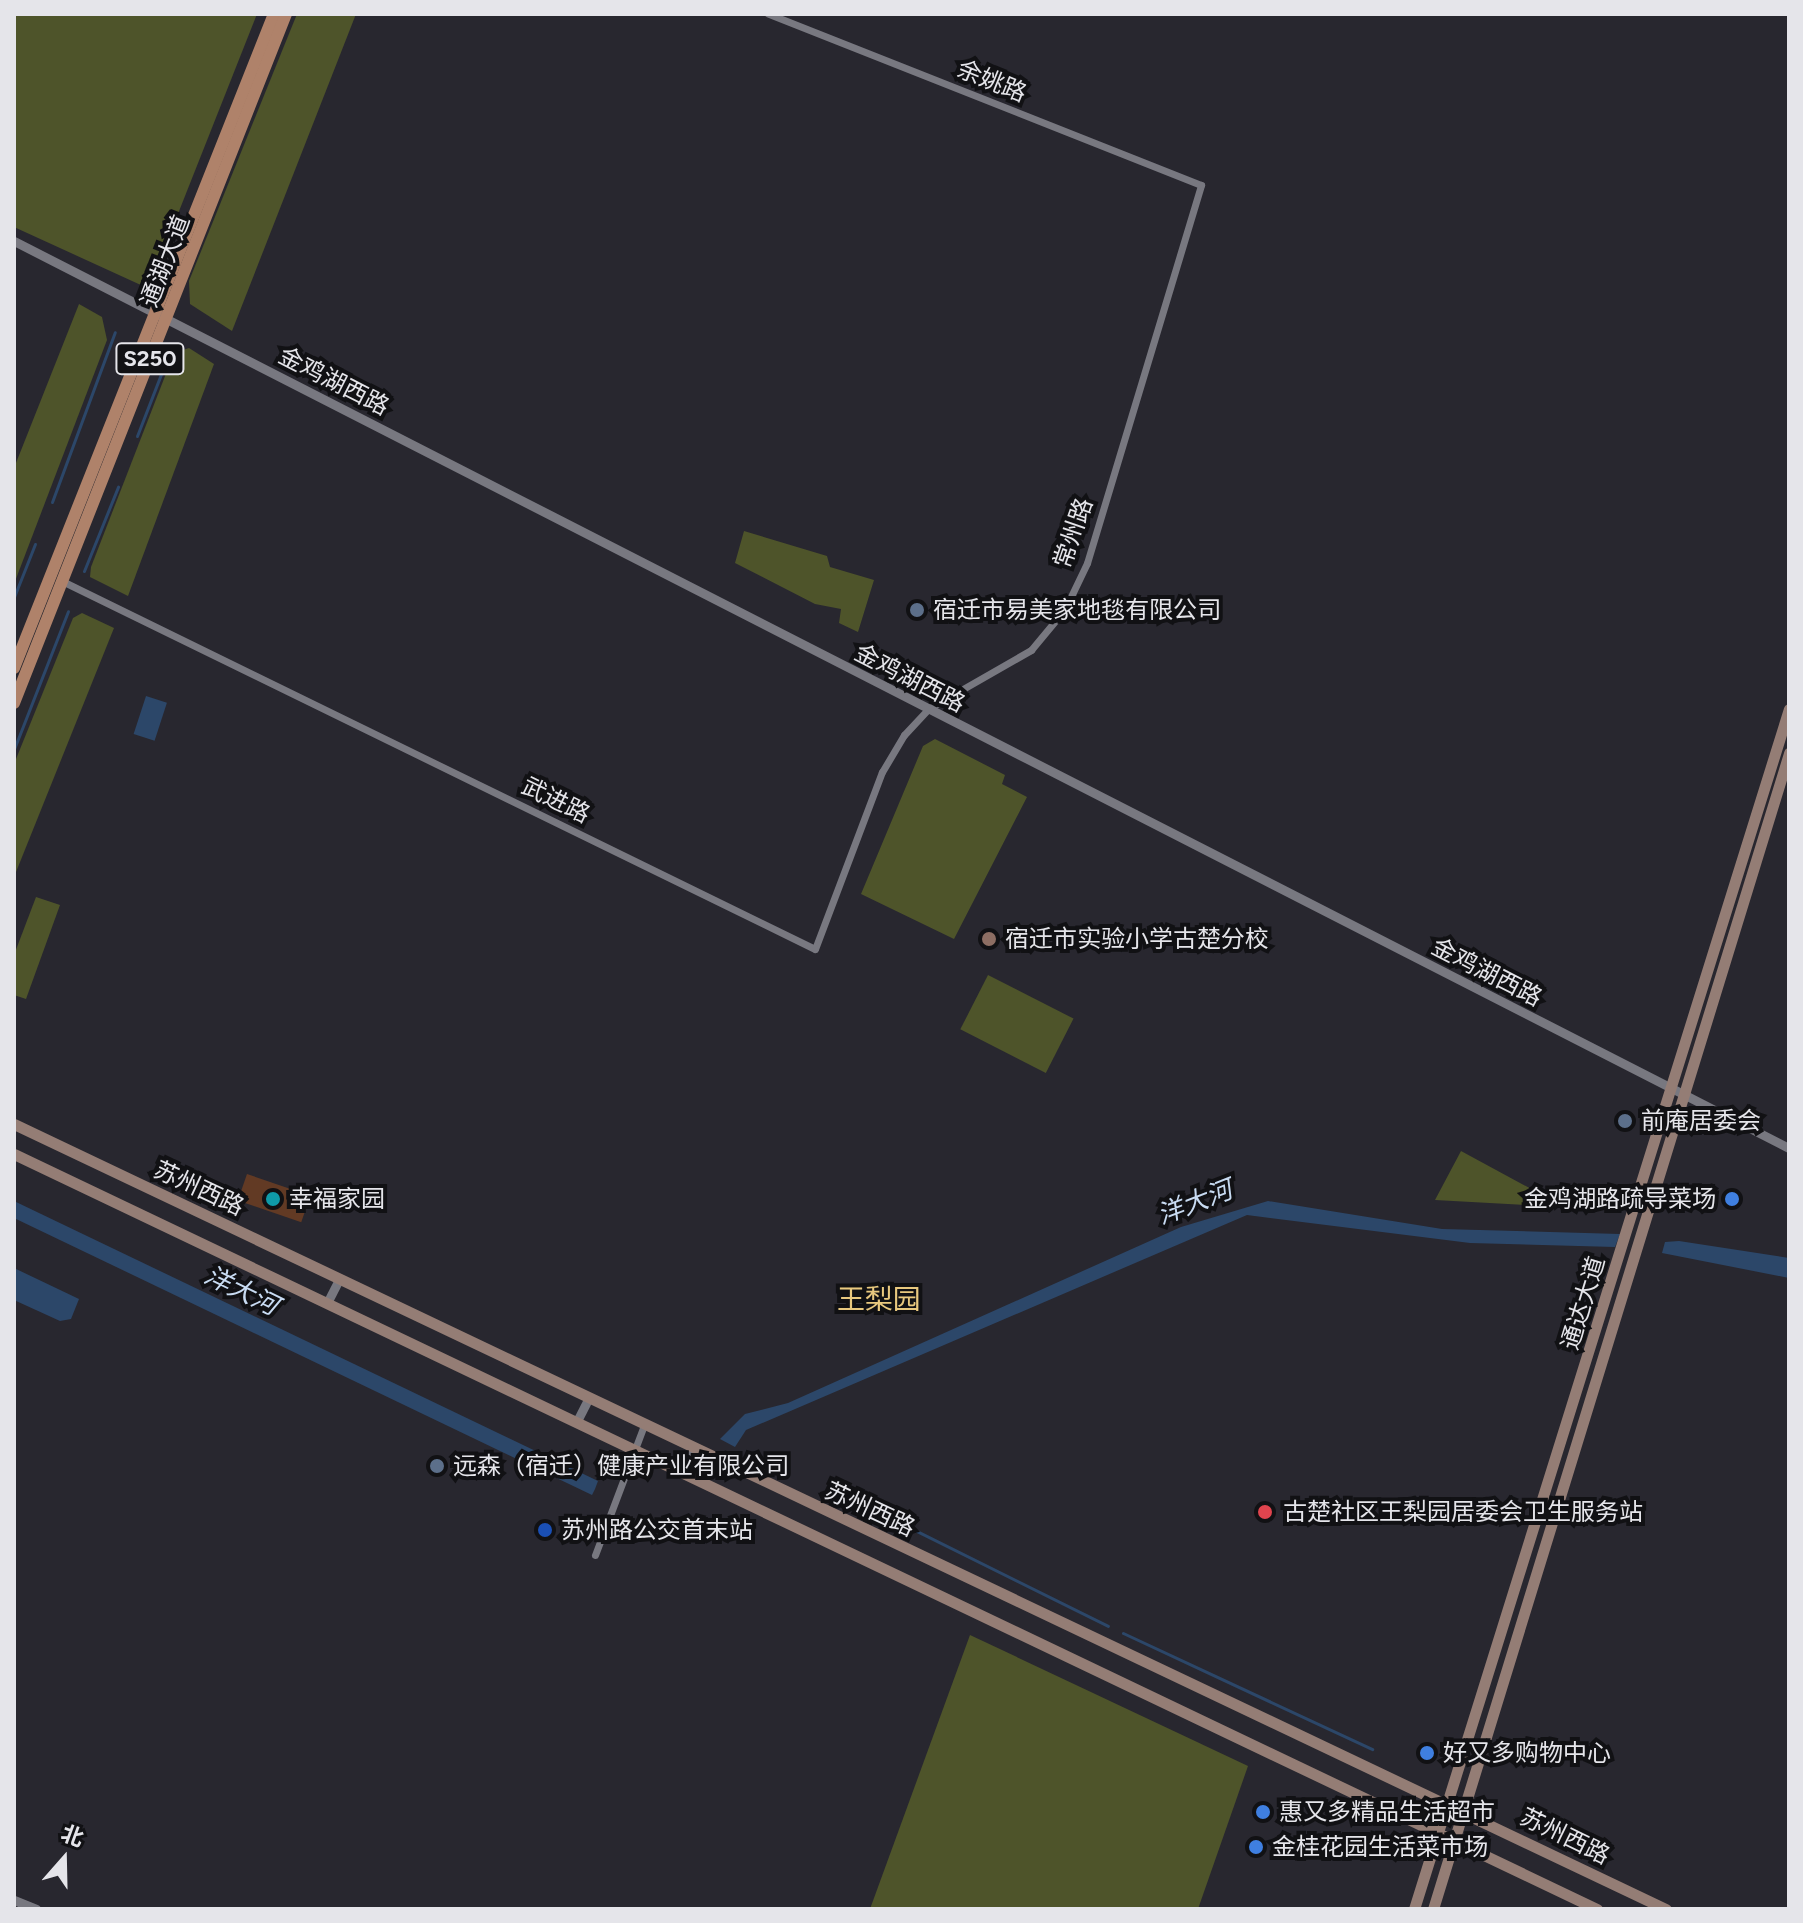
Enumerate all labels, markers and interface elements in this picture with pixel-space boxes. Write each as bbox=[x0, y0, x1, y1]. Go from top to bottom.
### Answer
street label: 余姚路 bbox=[953, 54, 1031, 108]
street label: 通湖大道 bbox=[134, 211, 196, 311]
road number: S250 bbox=[114, 341, 186, 377]
street label: 金鸡湖西路 bbox=[274, 341, 394, 421]
street label: 常州路 bbox=[1048, 494, 1098, 572]
place label: 宿迁市易美家地毯有限公司 bbox=[933, 596, 1221, 624]
marker: 宿迁市易美家地毯有限公司 bbox=[908, 601, 926, 619]
street label: 金鸡湖西路 bbox=[850, 638, 970, 718]
street label: 武进路 bbox=[517, 771, 595, 829]
place label: 宿迁市实验小学古楚分校 bbox=[1005, 925, 1269, 953]
marker: 宿迁市实验小学古楚分校 bbox=[980, 930, 998, 948]
street label: 金鸡湖西路 bbox=[1427, 932, 1547, 1012]
place label: 前庵居委会 bbox=[1641, 1107, 1761, 1135]
marker: 前庵居委会 bbox=[1616, 1112, 1634, 1130]
street label: 苏州西路 bbox=[149, 1155, 249, 1221]
water label: 洋大河 bbox=[1153, 1174, 1237, 1232]
place label: 幸福家园 bbox=[289, 1185, 385, 1213]
place label: 金鸡湖路疏导菜场 bbox=[1524, 1185, 1716, 1213]
marker: 幸福家园 bbox=[264, 1190, 282, 1208]
marker: 金鸡湖路疏导菜场 bbox=[1723, 1190, 1741, 1208]
street label: 通达大道 bbox=[1555, 1253, 1611, 1353]
water label: 洋大河 bbox=[199, 1260, 283, 1322]
district label: 王梨园 bbox=[837, 1282, 921, 1316]
place label: 远森（宿迁）健康产业有限公司 bbox=[453, 1452, 789, 1480]
marker: 远森（宿迁）健康产业有限公司 bbox=[428, 1457, 446, 1475]
street label: 苏州西路 bbox=[820, 1476, 920, 1542]
place label: 古楚社区王梨园居委会卫生服务站 bbox=[1283, 1498, 1643, 1526]
marker: 古楚社区王梨园居委会卫生服务站 bbox=[1254, 1501, 1276, 1523]
place label: 苏州路公交首末站 bbox=[561, 1516, 753, 1544]
marker: 苏州路公交首末站 bbox=[536, 1521, 554, 1539]
place label: 好又多购物中心 bbox=[1443, 1739, 1611, 1767]
marker: 好又多购物中心 bbox=[1418, 1744, 1436, 1762]
place label: 惠又多精品生活超市 bbox=[1279, 1798, 1495, 1826]
street label: 苏州西路 bbox=[1516, 1802, 1614, 1870]
marker: 惠又多精品生活超市 bbox=[1254, 1803, 1272, 1821]
north arrow bbox=[24, 1819, 104, 1899]
text: 北 bbox=[57, 1820, 87, 1852]
place label: 金桂花园生活菜市场 bbox=[1272, 1833, 1488, 1861]
marker: 金桂花园生活菜市场 bbox=[1247, 1838, 1265, 1856]

